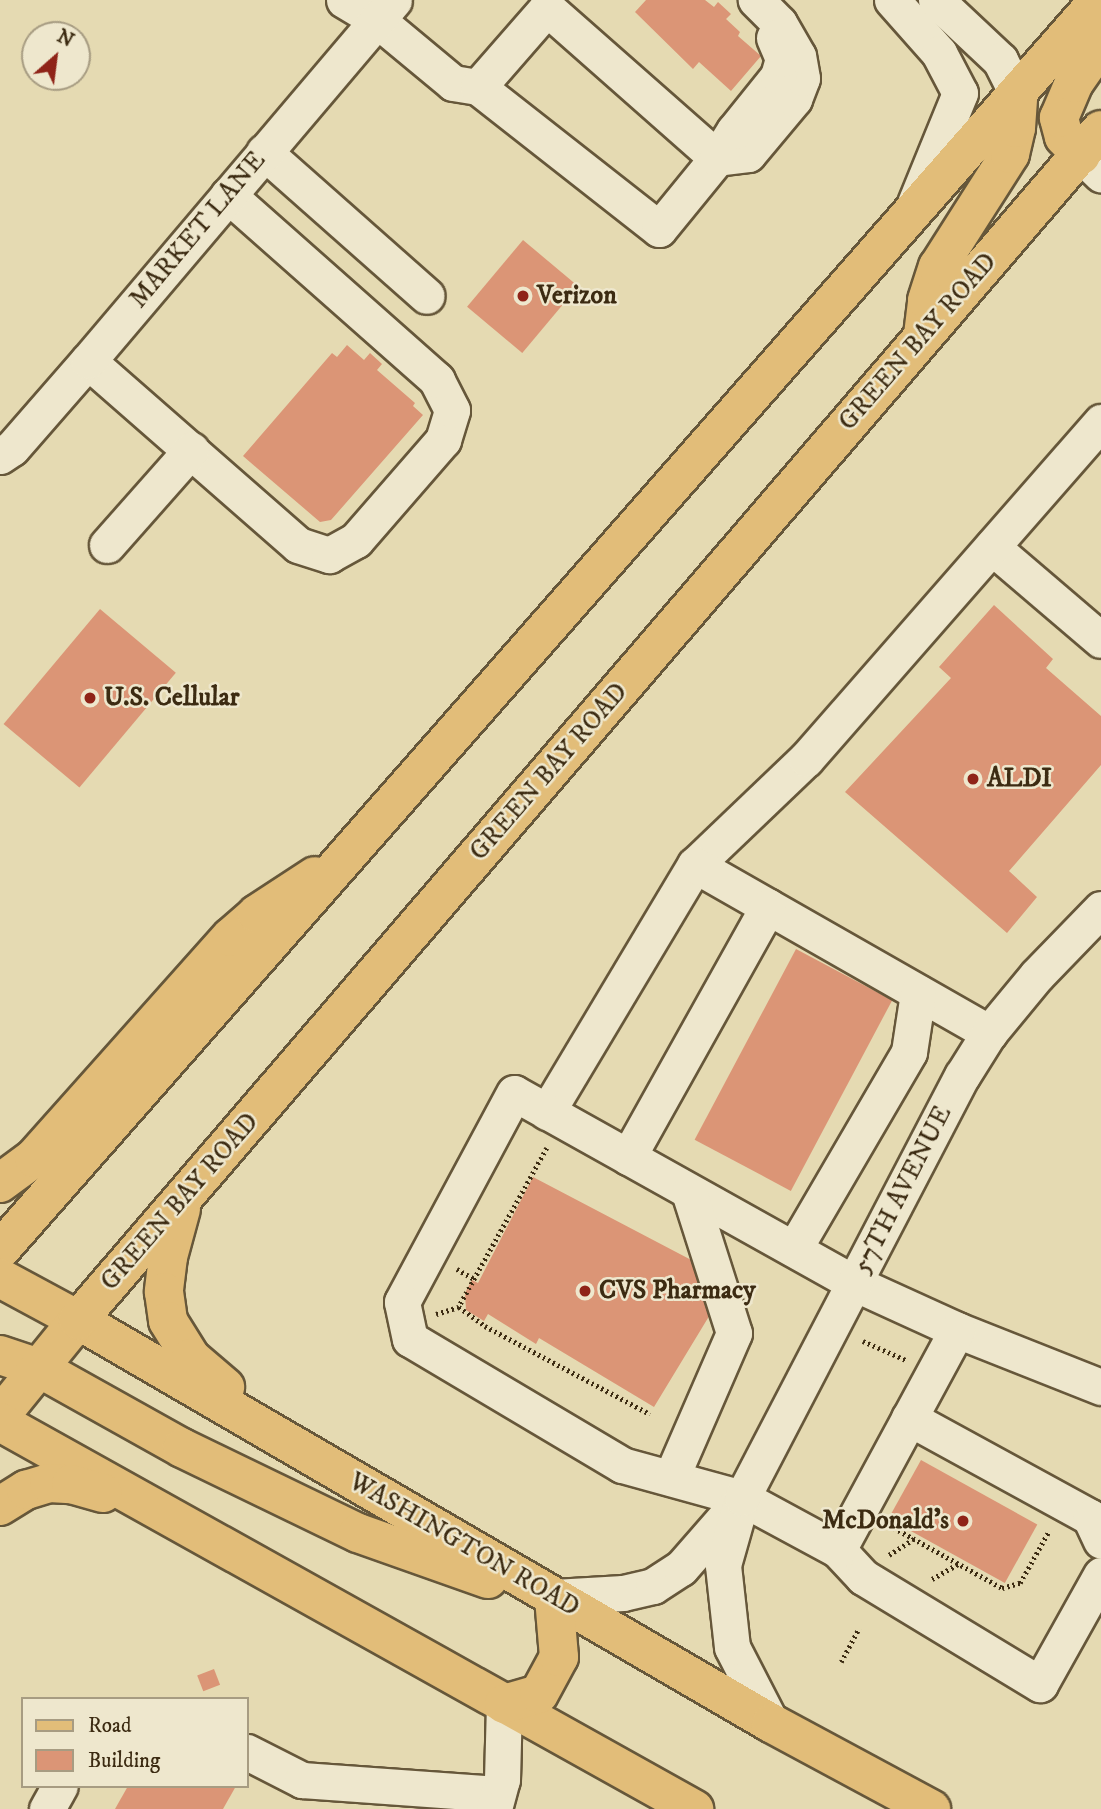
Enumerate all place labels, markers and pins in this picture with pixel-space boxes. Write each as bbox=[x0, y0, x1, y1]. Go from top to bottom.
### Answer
place label: Verizon bbox=[537, 280, 617, 312]
marker: Verizon bbox=[515, 288, 531, 304]
place label: U.S. Cellular bbox=[104, 682, 239, 714]
marker: U.S. Cellular bbox=[82, 690, 98, 706]
place label: ALDI bbox=[987, 763, 1052, 795]
marker: ALDI bbox=[965, 771, 981, 787]
place label: CVS Pharmacy bbox=[599, 1275, 756, 1307]
marker: CVS Pharmacy bbox=[577, 1283, 593, 1299]
place label: McDonald's bbox=[822, 1505, 949, 1537]
marker: McDonald's bbox=[955, 1513, 971, 1529]

